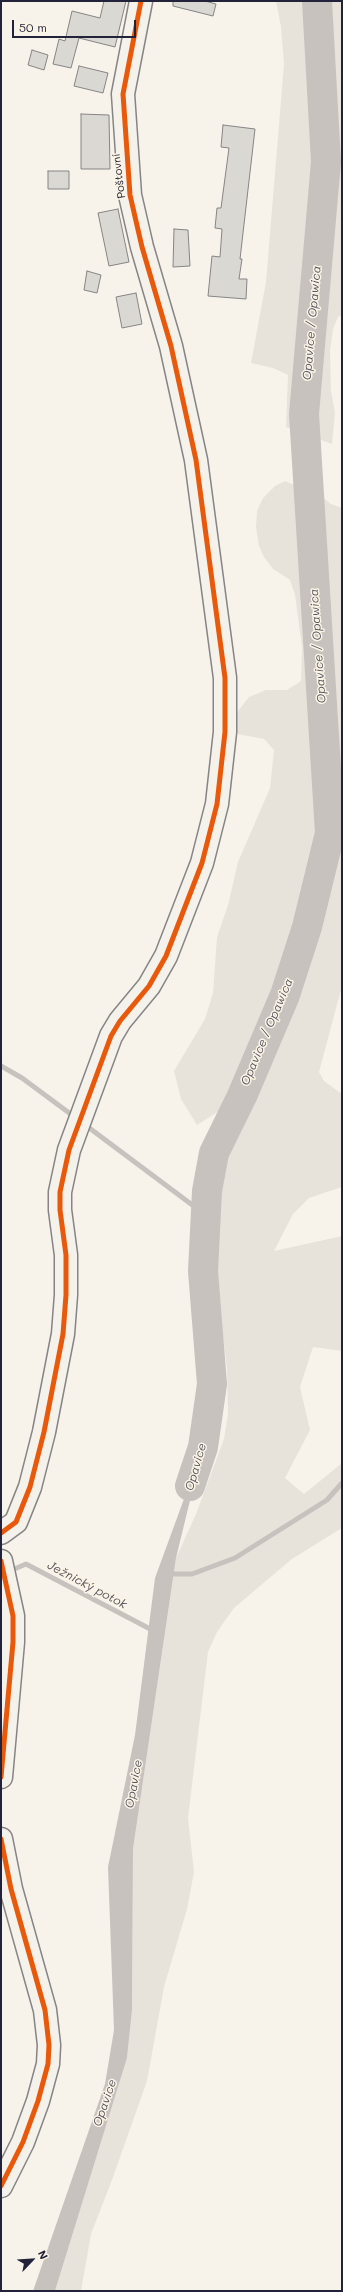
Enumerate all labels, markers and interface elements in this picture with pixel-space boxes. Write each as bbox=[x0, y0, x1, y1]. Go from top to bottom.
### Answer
scale bar bbox=[14, 12, 138, 38]
text: 50 m bbox=[19, 19, 47, 35]
street label: Poštovní bbox=[110, 153, 128, 199]
water label: Opavice / Opawica bbox=[300, 265, 324, 381]
water label: Opavice / Opawica bbox=[307, 588, 329, 704]
water label: Opavice / Opawica bbox=[238, 976, 296, 1088]
water label: Opavice bbox=[182, 1442, 210, 1492]
water label: Ježnický potok bbox=[45, 1558, 129, 1612]
water label: Opavice bbox=[122, 1759, 146, 1809]
water label: Opavice bbox=[90, 2078, 120, 2128]
north arrow bbox=[12, 2240, 52, 2280]
text: N bbox=[35, 2248, 52, 2262]

